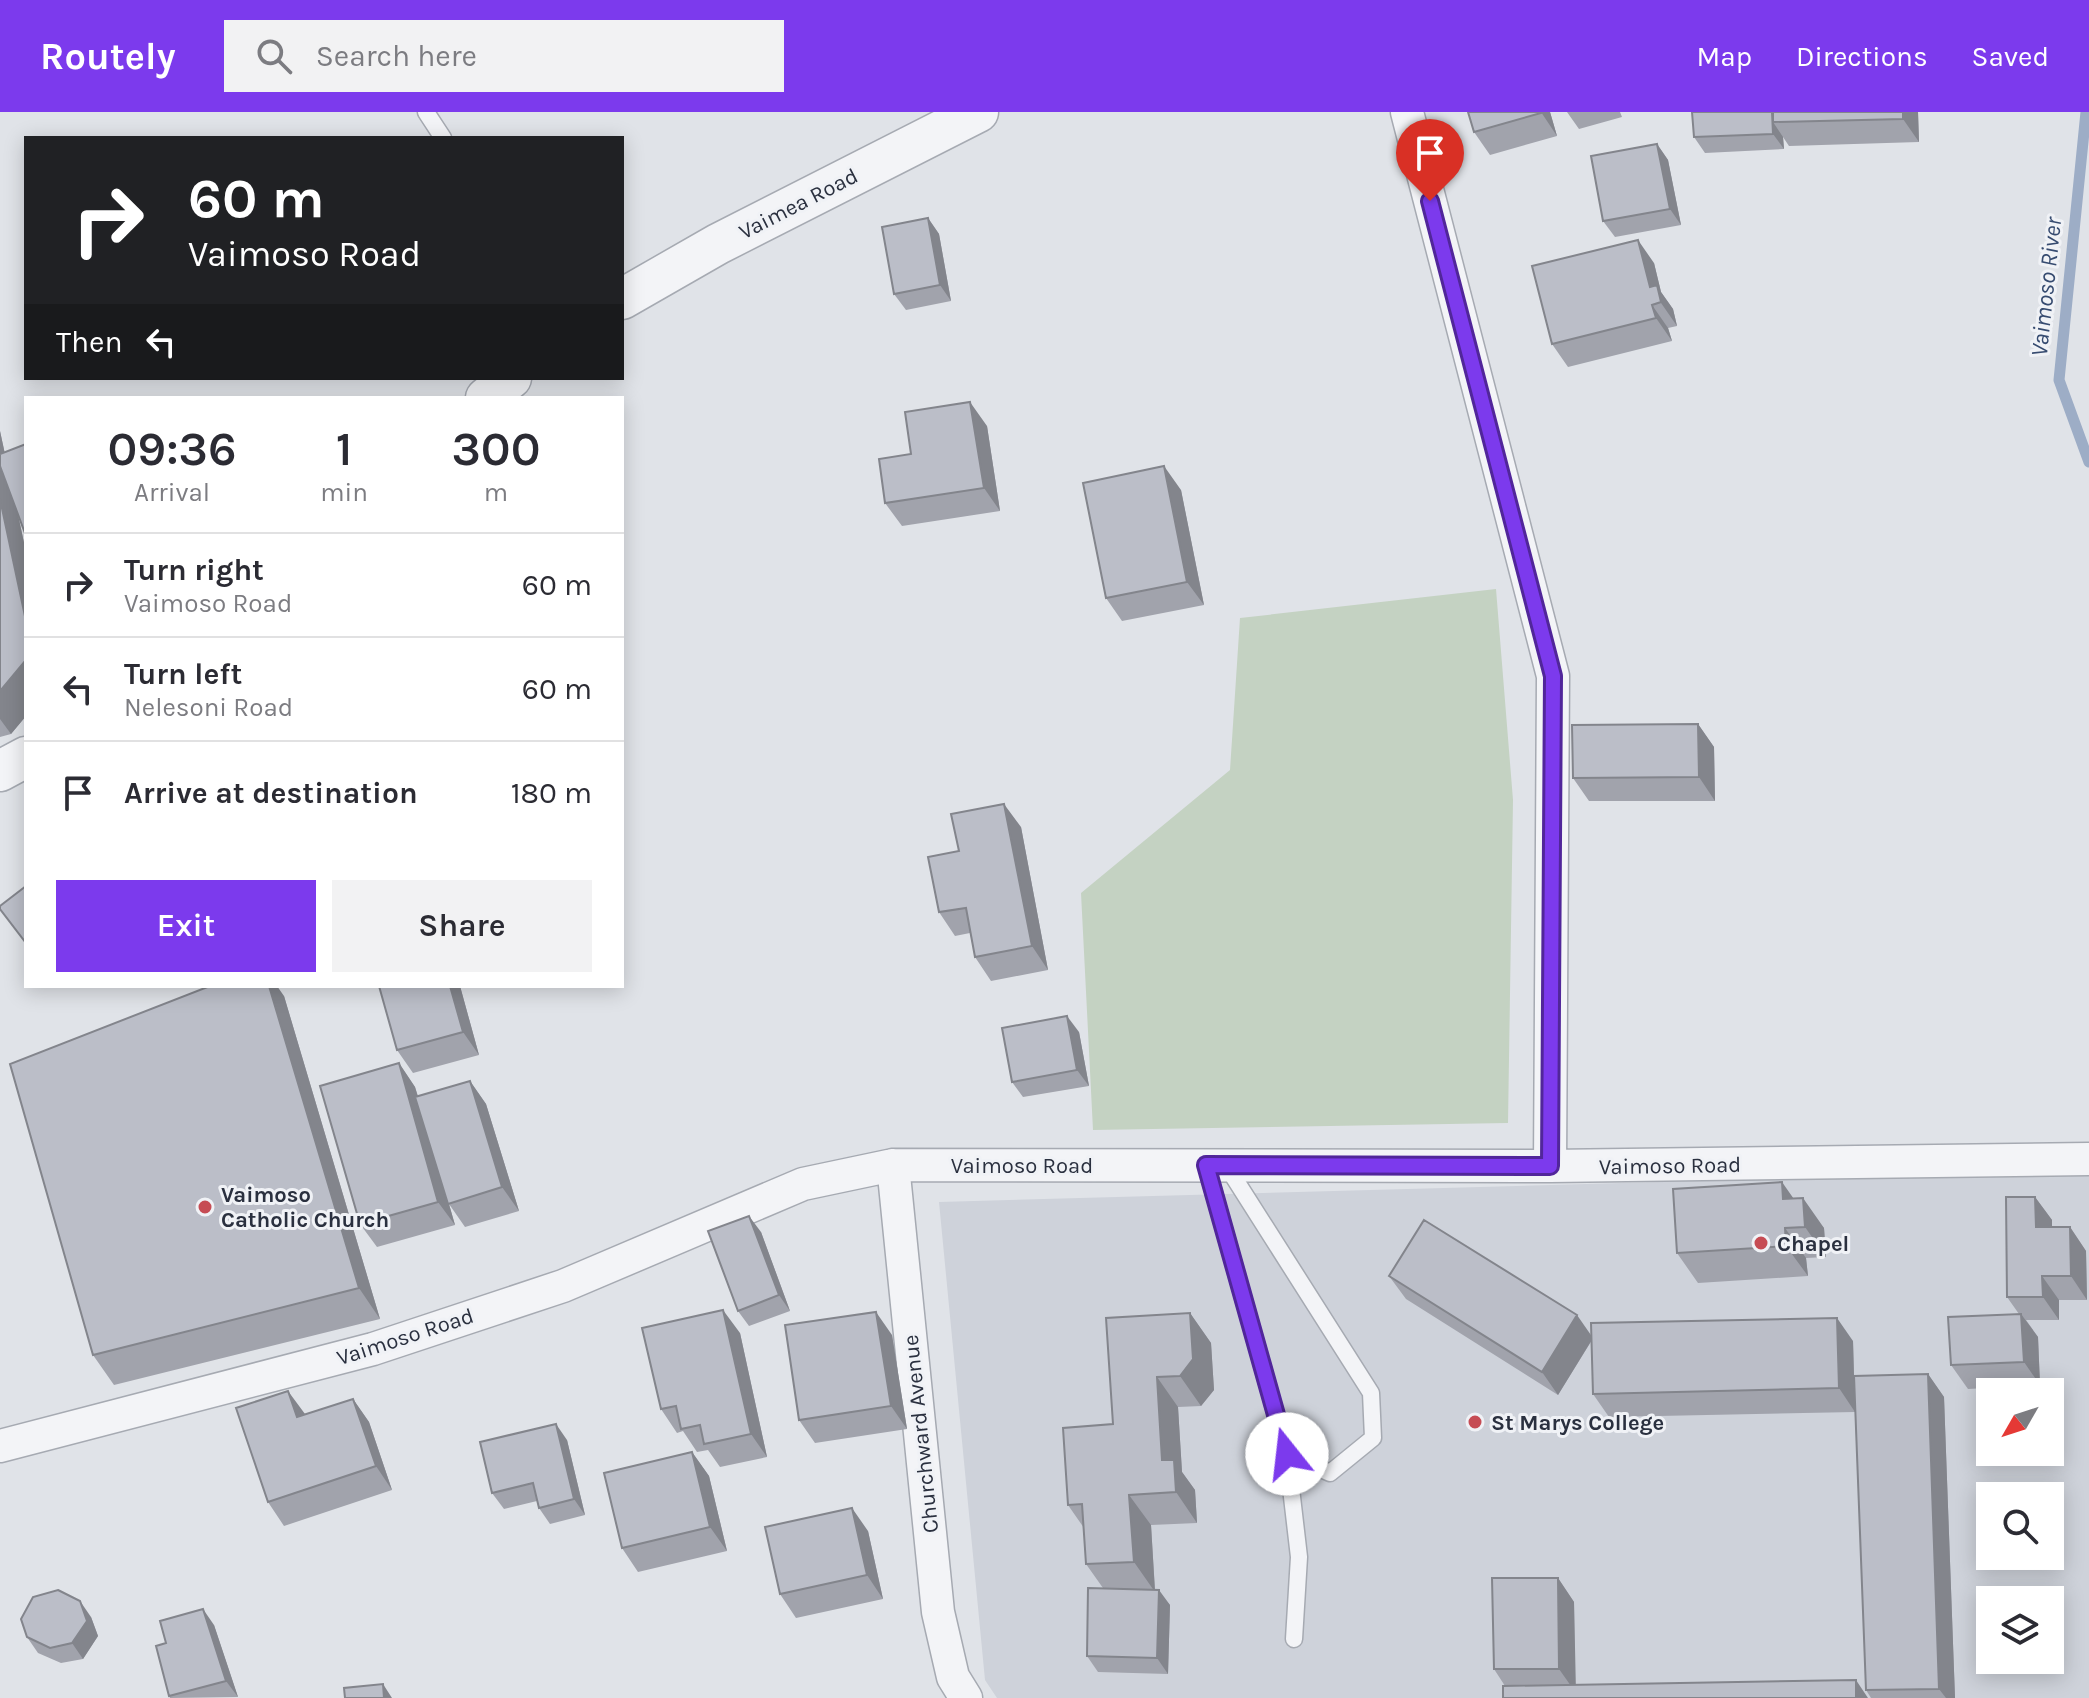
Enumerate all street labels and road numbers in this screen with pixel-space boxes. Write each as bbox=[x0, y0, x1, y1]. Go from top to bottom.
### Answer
street label: Vaimea Road bbox=[735, 163, 862, 245]
street label: Vaimoso Road bbox=[1599, 1152, 1741, 1180]
street label: Vaimoso Road bbox=[951, 1153, 1093, 1179]
street label: Vaimoso Road bbox=[334, 1303, 477, 1371]
street label: Churchward Avenue bbox=[898, 1333, 944, 1534]

